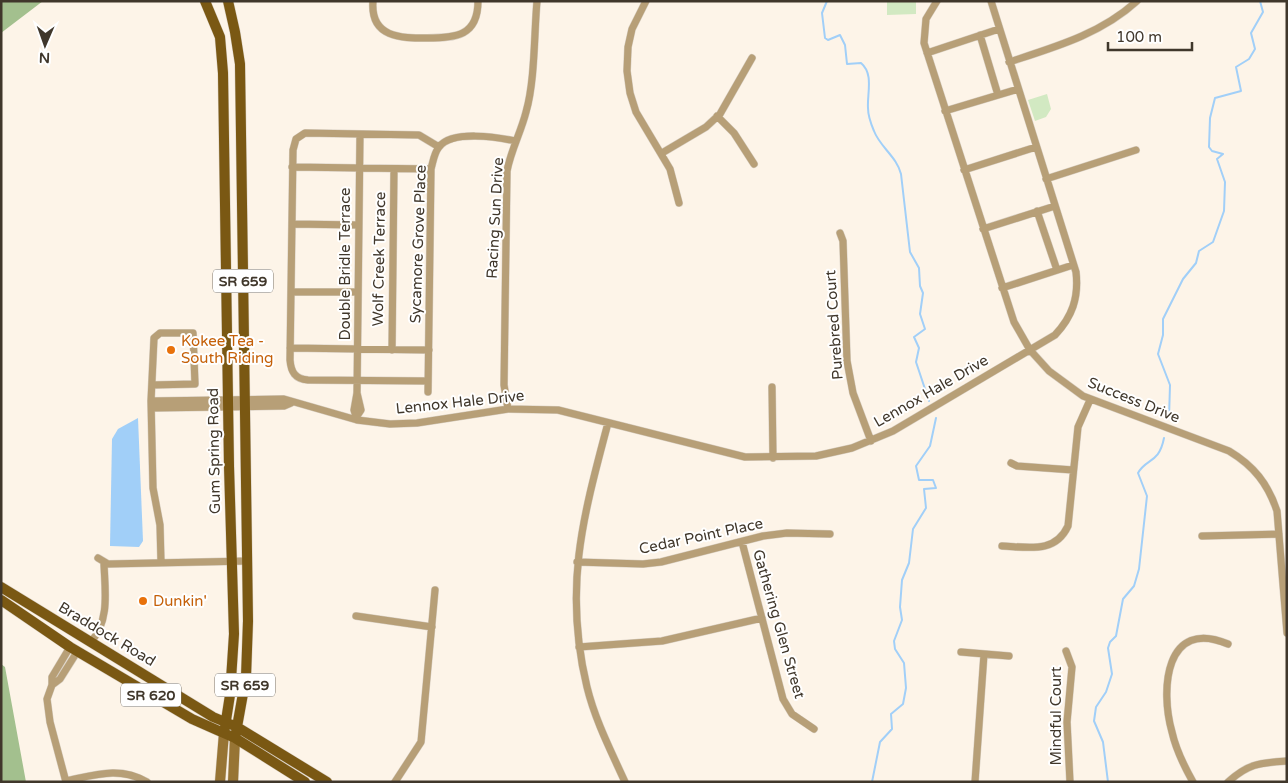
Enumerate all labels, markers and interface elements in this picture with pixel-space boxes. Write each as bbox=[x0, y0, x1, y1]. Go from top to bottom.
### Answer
north arrow bbox=[20, 20, 70, 70]
scale bar bbox=[1108, 20, 1192, 52]
text: 100 m bbox=[1116, 28, 1162, 46]
text: N bbox=[39, 49, 50, 66]
street label: Racing Sun Drive bbox=[483, 157, 507, 279]
street label: Sycamore Grove Place bbox=[406, 164, 430, 324]
street label: Double Bridle Terrace bbox=[336, 187, 354, 341]
street label: Wolf Creek Terrace bbox=[369, 191, 389, 327]
street label: Purebred Court bbox=[821, 269, 847, 380]
road number: SR 659 bbox=[213, 270, 273, 292]
place label: Kokee Tea - South Riding bbox=[181, 332, 273, 367]
marker: Kokee Tea - South Riding bbox=[165, 344, 177, 356]
street label: Lennox Hale Drive bbox=[871, 351, 991, 431]
street label: Success Drive bbox=[1085, 373, 1183, 427]
street label: Lennox Hale Drive bbox=[395, 386, 525, 418]
street label: Gum Spring Road bbox=[204, 388, 224, 514]
street label: Cedar Point Place bbox=[637, 514, 765, 558]
street label: Gathering Glen Street bbox=[749, 547, 809, 701]
place label: Dunkin' bbox=[153, 592, 207, 610]
marker: Dunkin' bbox=[137, 595, 149, 607]
street label: Braddock Road bbox=[55, 598, 159, 670]
street label: Mindful Court bbox=[1047, 666, 1065, 766]
road number: SR 659 bbox=[215, 674, 275, 696]
road number: SR 620 bbox=[121, 684, 181, 706]

